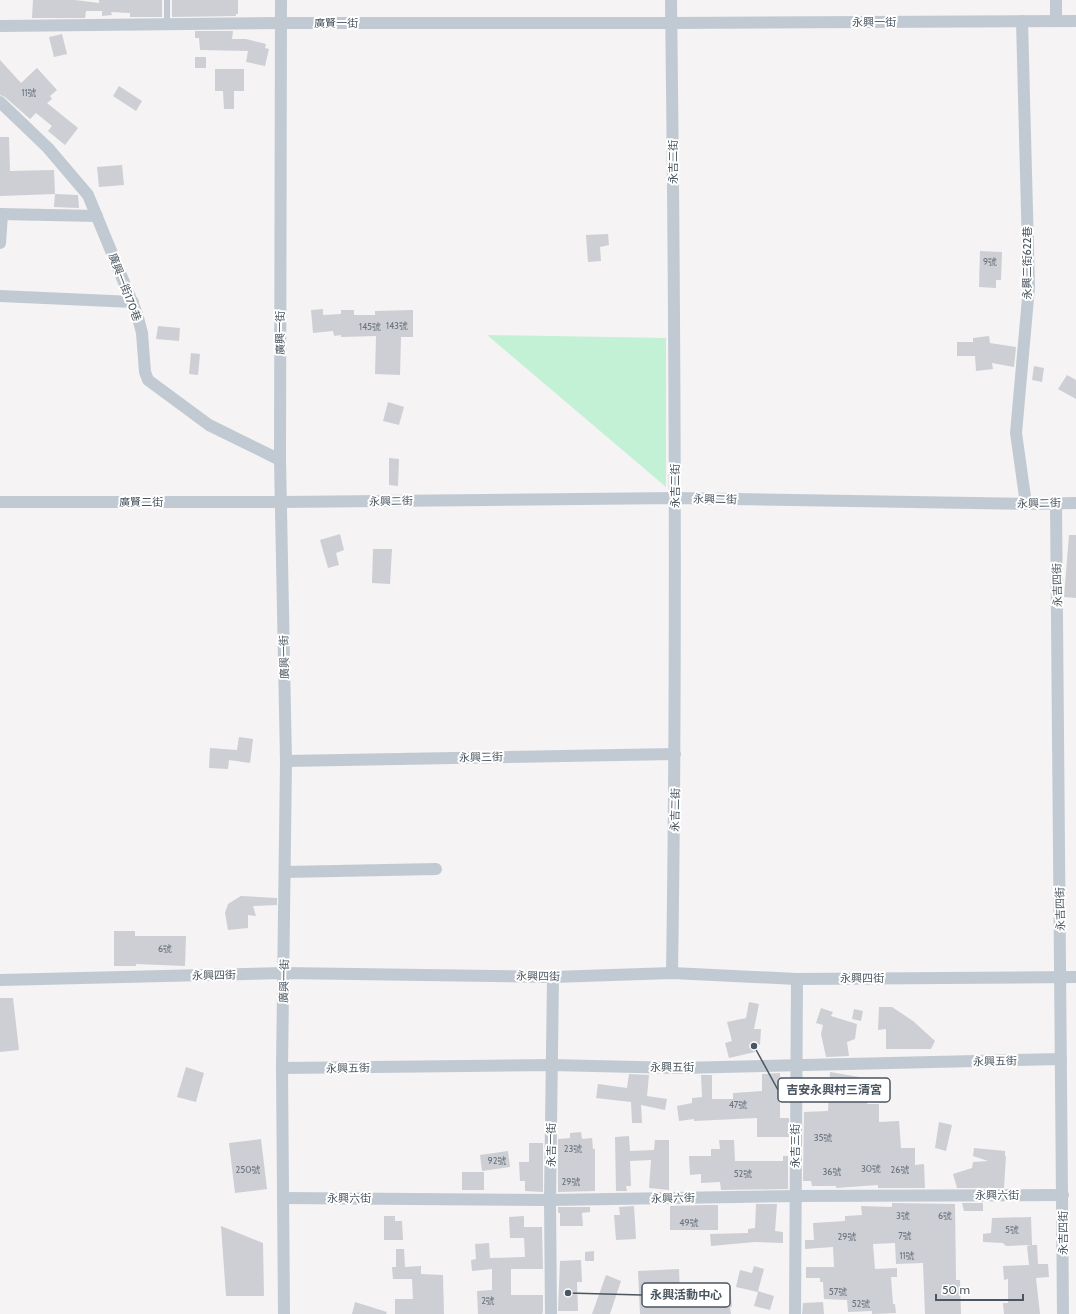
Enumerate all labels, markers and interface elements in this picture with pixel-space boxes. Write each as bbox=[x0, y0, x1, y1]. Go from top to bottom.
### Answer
street label: 永興一街 bbox=[852, 15, 896, 29]
street label: 廣賢一街 bbox=[314, 16, 358, 30]
house number: 11號 bbox=[22, 87, 36, 98]
street label: 永吉二街 bbox=[666, 140, 680, 184]
street label: 永興二街622巷 bbox=[1020, 227, 1034, 299]
street label: 廣興一街170巷 bbox=[106, 251, 144, 323]
house number: 9號 bbox=[983, 256, 997, 267]
street label: 廣興一街 bbox=[273, 311, 287, 355]
house number: 143號 bbox=[386, 320, 408, 331]
house number: 145號 bbox=[359, 321, 381, 332]
street label: 永吉二街 bbox=[668, 464, 682, 508]
street label: 永興二街 bbox=[693, 492, 737, 506]
street label: 永興二街 bbox=[369, 494, 413, 508]
street label: 廣賢二街 bbox=[119, 495, 163, 509]
street label: 永興二街 bbox=[1017, 496, 1061, 510]
street label: 永吉四街 bbox=[1050, 563, 1064, 607]
street label: 廣興一街 bbox=[277, 635, 291, 679]
street label: 永興三街 bbox=[459, 750, 503, 764]
street label: 永吉二街 bbox=[668, 788, 682, 832]
street label: 永吉四街 bbox=[1053, 887, 1067, 931]
house number: 6號 bbox=[158, 943, 172, 954]
street label: 廣興一街 bbox=[277, 959, 291, 1003]
street label: 永興四街 bbox=[192, 968, 236, 982]
street label: 永興四街 bbox=[516, 969, 560, 983]
street label: 永興四街 bbox=[840, 971, 884, 985]
street label: 永興五街 bbox=[973, 1054, 1017, 1068]
street label: 永興五街 bbox=[650, 1060, 694, 1074]
street label: 永興五街 bbox=[326, 1061, 370, 1075]
callout: 吉安永興村三清宮 bbox=[778, 1078, 890, 1102]
text: 吉安永興村三清宮 bbox=[786, 1082, 882, 1097]
house number: 47號 bbox=[729, 1099, 747, 1110]
street label: 永吉一街 bbox=[544, 1123, 558, 1167]
street label: 永吉三街 bbox=[788, 1124, 802, 1168]
house number: 35號 bbox=[814, 1132, 832, 1143]
house number: 23號 bbox=[564, 1143, 582, 1154]
house number: 92號 bbox=[488, 1155, 506, 1166]
house number: 30號 bbox=[861, 1163, 881, 1174]
house number: 250號 bbox=[236, 1164, 260, 1175]
house number: 26號 bbox=[891, 1164, 909, 1175]
house number: 36號 bbox=[823, 1166, 841, 1177]
house number: 52號 bbox=[734, 1168, 752, 1179]
house number: 29號 bbox=[562, 1176, 580, 1187]
street label: 永興六街 bbox=[975, 1188, 1019, 1202]
street label: 永興六街 bbox=[327, 1191, 371, 1205]
street label: 永興六街 bbox=[651, 1191, 695, 1205]
house number: 3號 bbox=[896, 1210, 910, 1221]
house number: 6號 bbox=[938, 1210, 952, 1221]
street label: 永吉四街 bbox=[1056, 1211, 1070, 1255]
house number: 49號 bbox=[679, 1217, 699, 1228]
house number: 5號 bbox=[1005, 1224, 1019, 1235]
house number: 7號 bbox=[898, 1230, 912, 1241]
house number: 29號 bbox=[838, 1231, 856, 1242]
house number: 11號 bbox=[900, 1250, 914, 1261]
scale bar bbox=[936, 1276, 1023, 1302]
text: 50 m bbox=[942, 1282, 970, 1297]
callout: 永興活動中心 bbox=[642, 1283, 730, 1307]
house number: 57號 bbox=[829, 1286, 847, 1297]
text: 永興活動中心 bbox=[650, 1287, 722, 1302]
house number: 2號 bbox=[481, 1295, 495, 1306]
house number: 52號 bbox=[852, 1298, 870, 1309]

